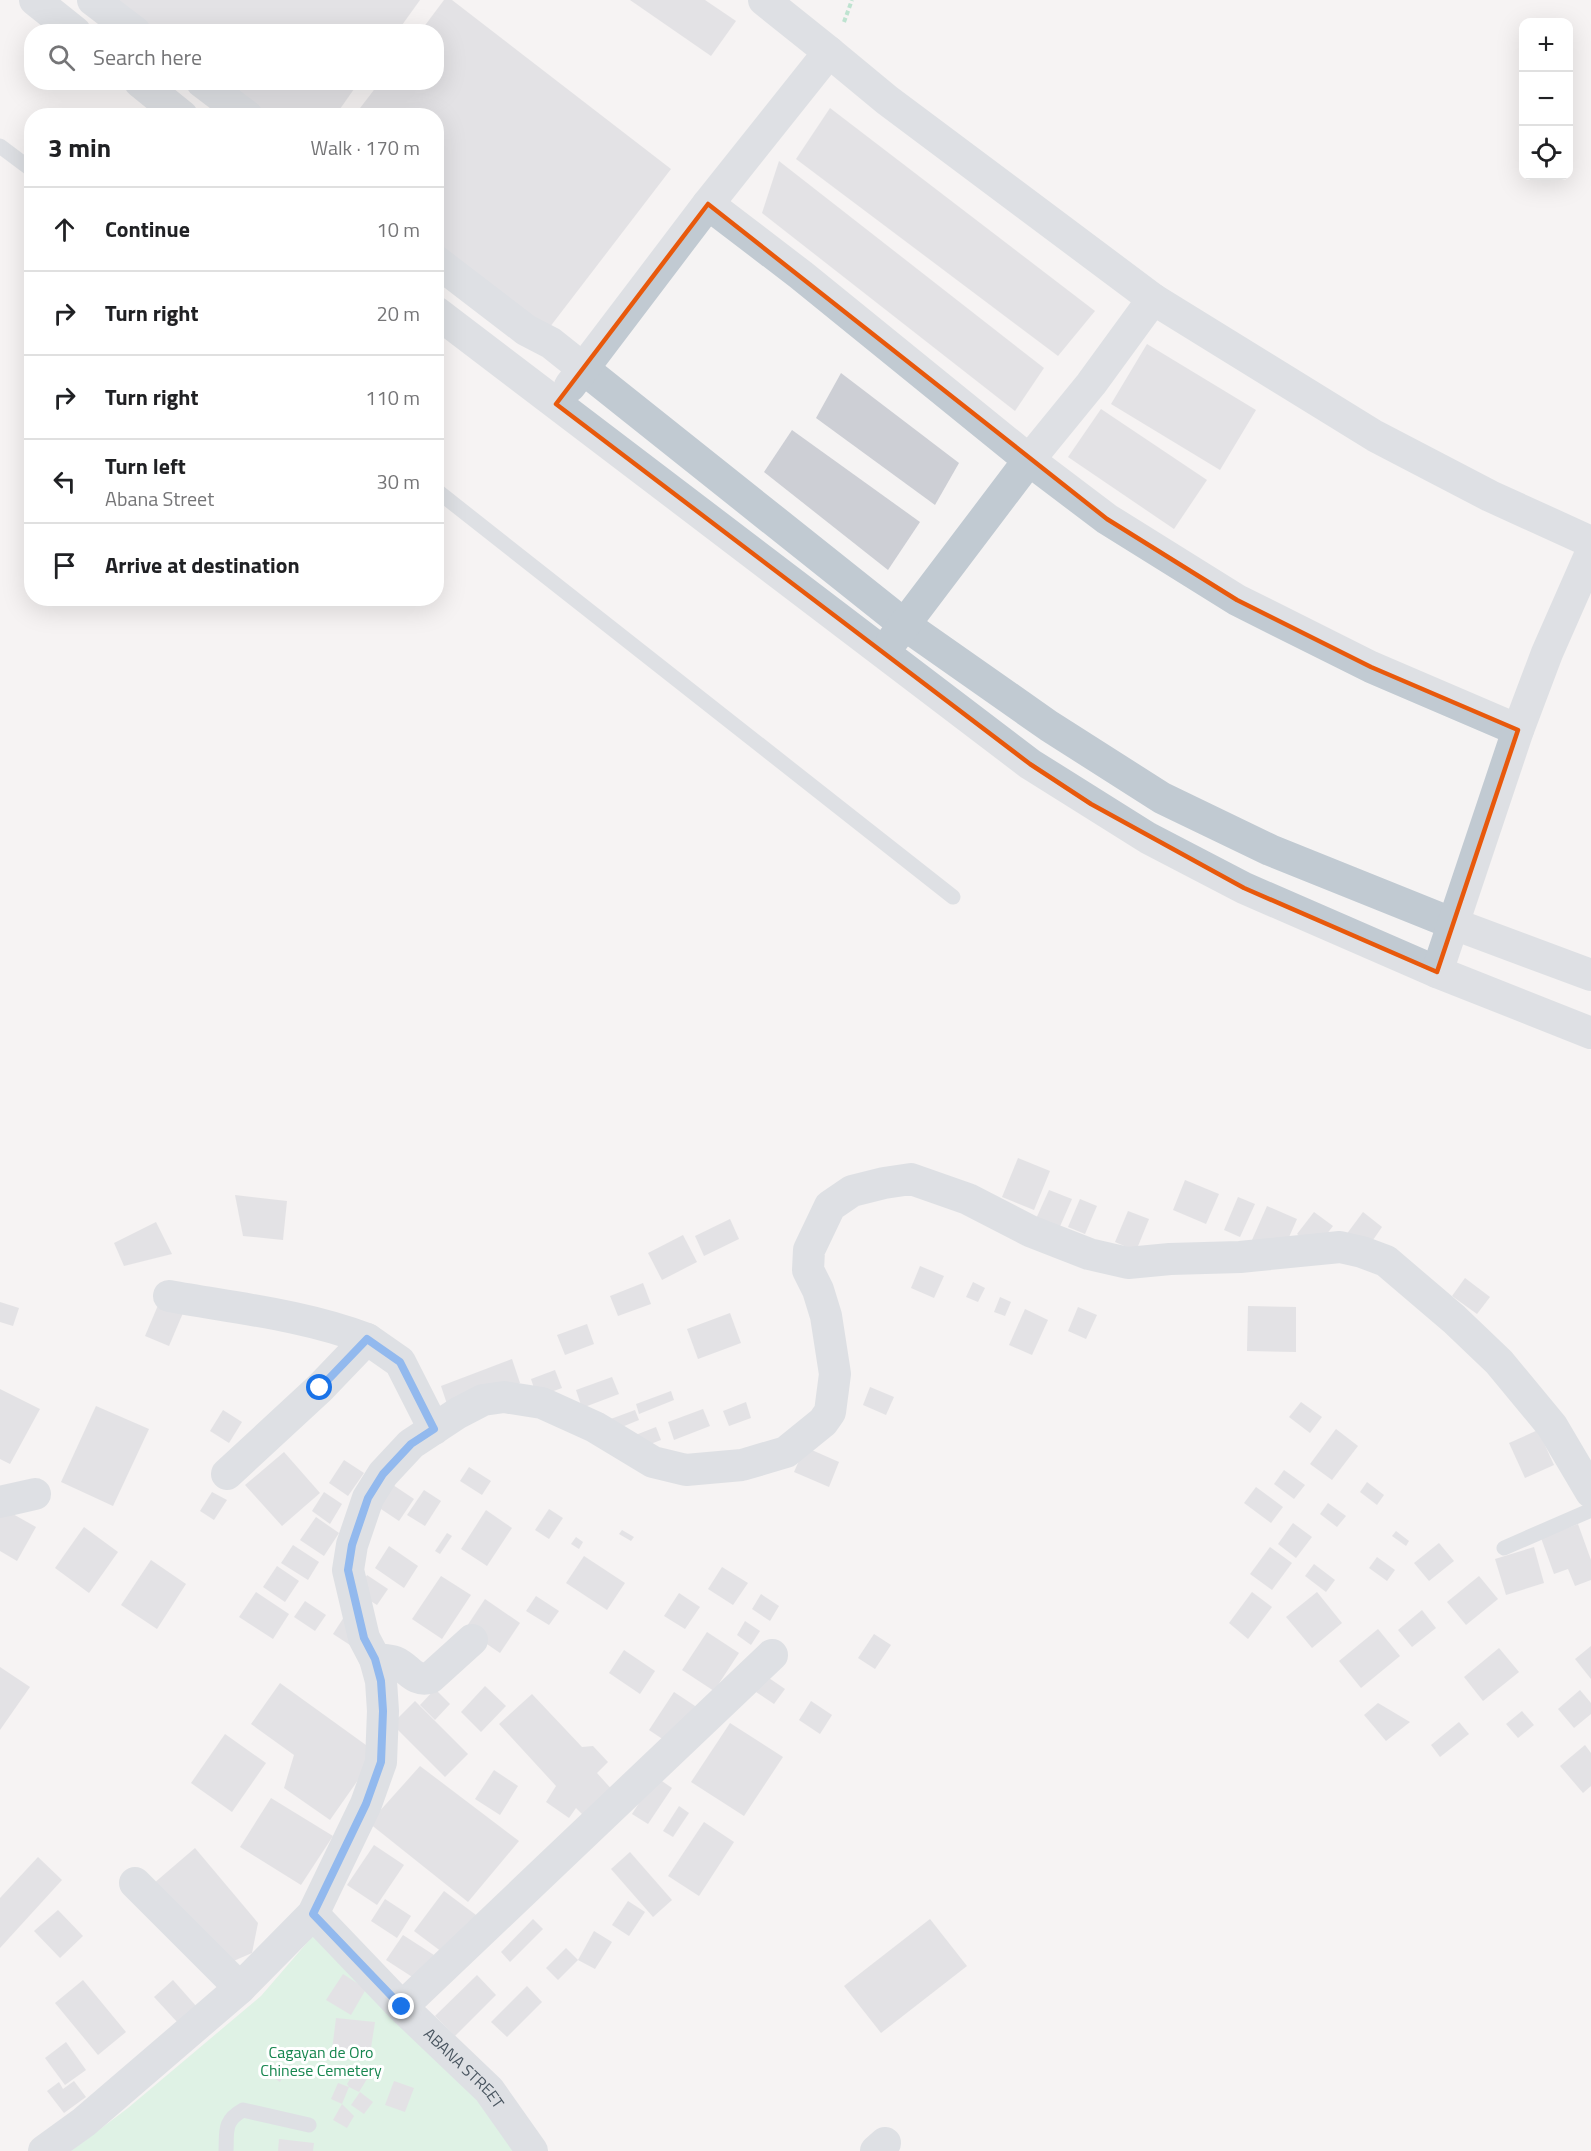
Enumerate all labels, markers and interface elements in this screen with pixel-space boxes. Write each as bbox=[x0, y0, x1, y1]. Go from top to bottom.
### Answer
map controls bbox=[1519, 18, 1573, 180]
button: + bbox=[1519, 18, 1573, 72]
search box bbox=[24, 24, 444, 90]
text: Search here bbox=[93, 40, 202, 74]
icon: search bbox=[45, 41, 78, 74]
button: − bbox=[1519, 72, 1573, 126]
button: locate bbox=[1519, 126, 1573, 180]
text: 3 min bbox=[48, 128, 111, 167]
text: Walk · 170 m bbox=[311, 132, 420, 163]
text: Continue bbox=[105, 212, 190, 246]
icon: ahead bbox=[48, 213, 81, 246]
text: 10 m bbox=[376, 214, 420, 245]
text: Turn right bbox=[105, 296, 199, 330]
icon: right bbox=[48, 297, 81, 330]
text: 20 m bbox=[376, 298, 420, 329]
text: Turn right bbox=[105, 380, 199, 414]
icon: right bbox=[48, 381, 81, 414]
text: 110 m bbox=[365, 382, 420, 413]
text: Turn left bbox=[105, 449, 186, 483]
icon: left bbox=[48, 465, 81, 498]
text: 30 m bbox=[376, 466, 420, 497]
text: Abana Street bbox=[105, 483, 214, 514]
text: Arrive at destination bbox=[105, 548, 300, 582]
icon: arrive bbox=[48, 549, 81, 582]
route start bbox=[306, 1374, 332, 1400]
route end bbox=[388, 1993, 414, 2019]
street label: ABANA STREET bbox=[419, 2022, 511, 2114]
park label: Cagayan de Oro Chinese Cemetery bbox=[260, 2040, 382, 2082]

